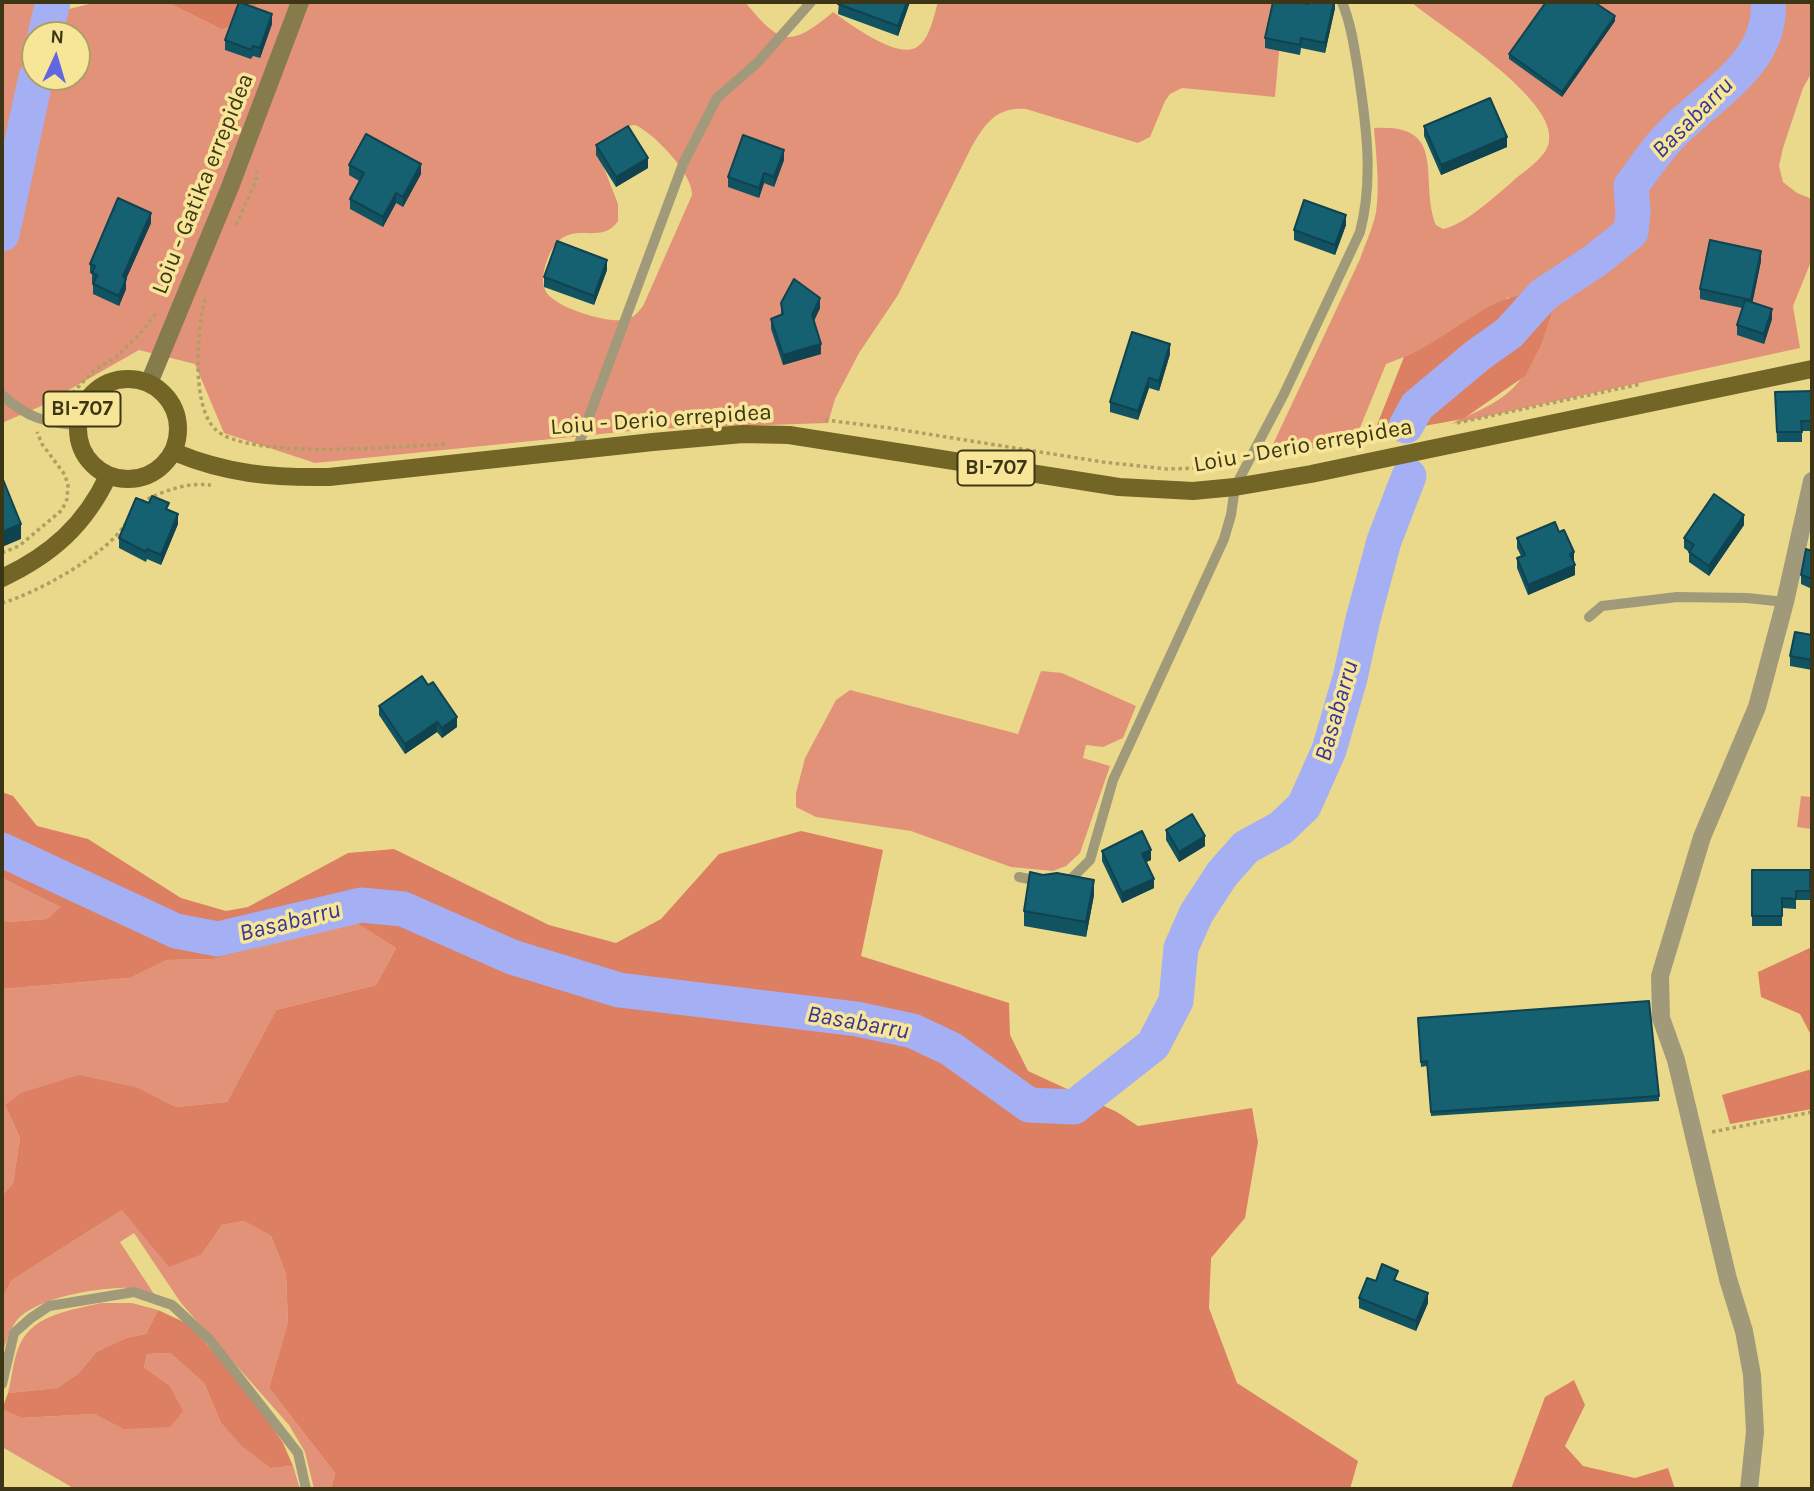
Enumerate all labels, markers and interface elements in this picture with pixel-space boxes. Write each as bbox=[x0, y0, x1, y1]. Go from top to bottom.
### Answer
north arrow bbox=[21, 21, 91, 91]
text: N bbox=[50, 26, 65, 48]
street label: Loiu - Gatika errepidea bbox=[146, 70, 260, 298]
water label: Basabarru bbox=[1646, 71, 1740, 165]
road number: BI-707 bbox=[43, 392, 120, 426]
street label: Loiu - Derio errepidea bbox=[549, 398, 773, 442]
street label: Loiu - Derio errepidea bbox=[1191, 413, 1415, 479]
road number: BI-707 bbox=[958, 450, 1034, 486]
water label: Basabarru bbox=[1309, 657, 1365, 765]
water label: Basabarru bbox=[236, 896, 344, 948]
water label: Basabarru bbox=[805, 1000, 911, 1046]

